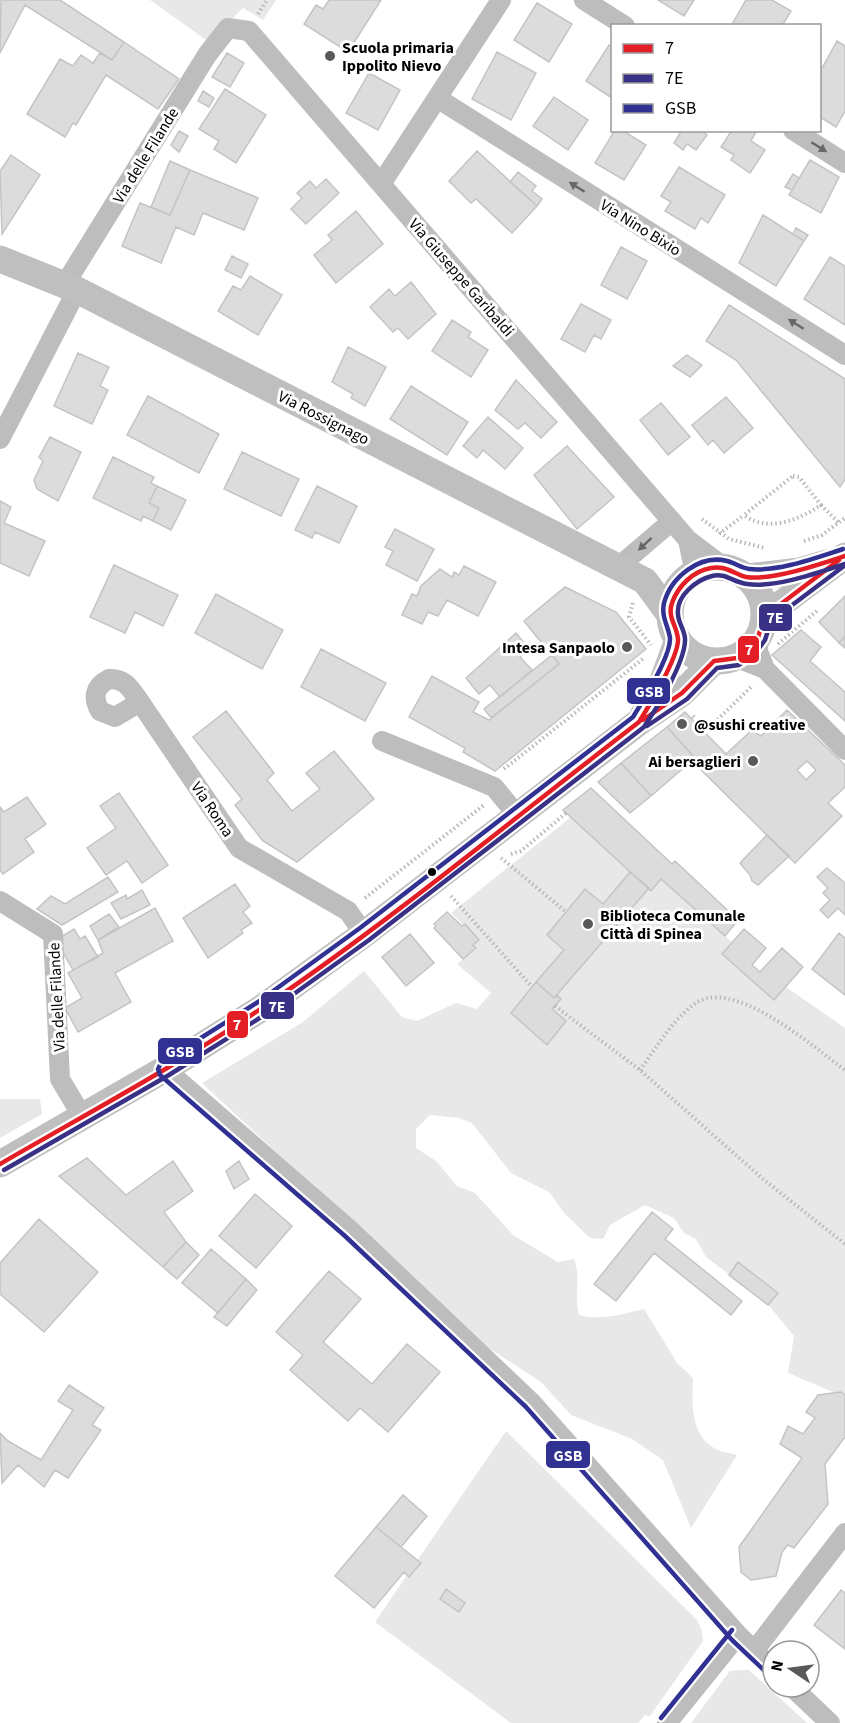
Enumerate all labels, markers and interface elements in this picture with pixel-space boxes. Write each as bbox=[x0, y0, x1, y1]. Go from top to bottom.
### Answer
legend bbox=[611, 24, 821, 132]
text: 7 bbox=[665, 36, 674, 61]
place label: Scuola primaria Ippolito Nievo bbox=[342, 37, 454, 77]
marker: Scuola primaria Ippolito Nievo bbox=[323, 49, 337, 63]
text: 7E bbox=[665, 66, 683, 91]
text: GSB bbox=[665, 96, 696, 121]
street label: Via delle Filande bbox=[108, 103, 184, 208]
one-way arrow bbox=[811, 141, 827, 152]
one-way arrow bbox=[569, 181, 585, 192]
street label: Via Nino Bixio bbox=[596, 194, 685, 261]
street label: Via Giuseppe Garibaldi bbox=[404, 214, 519, 342]
one-way arrow bbox=[787, 319, 804, 330]
street label: Via Rossignago bbox=[274, 385, 373, 450]
one-way arrow bbox=[638, 537, 652, 551]
line badge: 7E bbox=[758, 603, 793, 632]
text: 7E bbox=[766, 607, 784, 629]
line badge: 7 bbox=[737, 635, 760, 664]
place label: Intesa Sanpaolo bbox=[502, 637, 615, 659]
text: 7 bbox=[745, 639, 753, 661]
marker: Intesa Sanpaolo bbox=[620, 640, 634, 654]
line badge: GSB bbox=[626, 677, 671, 705]
text: GSB bbox=[635, 681, 664, 703]
place label: @sushi creative bbox=[694, 714, 805, 736]
marker: @sushi creative bbox=[675, 717, 689, 731]
place label: Ai bersaglieri bbox=[647, 751, 741, 773]
marker: Ai bersaglieri bbox=[746, 754, 760, 768]
street label: Via Roma bbox=[186, 778, 239, 842]
unlabelled marker bbox=[426, 866, 438, 878]
place label: Biblioteca Comunale Città di Spinea bbox=[600, 905, 745, 945]
marker: Biblioteca Comunale Città di Spinea bbox=[581, 917, 595, 931]
street label: Via delle Filande bbox=[43, 942, 71, 1052]
line badge: 7E bbox=[260, 991, 295, 1020]
text: 7E bbox=[268, 996, 286, 1018]
line badge: 7 bbox=[226, 1010, 249, 1039]
text: 7 bbox=[233, 1014, 241, 1036]
line badge: GSB bbox=[157, 1037, 203, 1065]
text: GSB bbox=[166, 1041, 195, 1063]
line badge: GSB bbox=[545, 1440, 591, 1469]
text: GSB bbox=[554, 1445, 583, 1467]
north arrow bbox=[761, 1639, 821, 1699]
text: N bbox=[765, 1658, 789, 1674]

